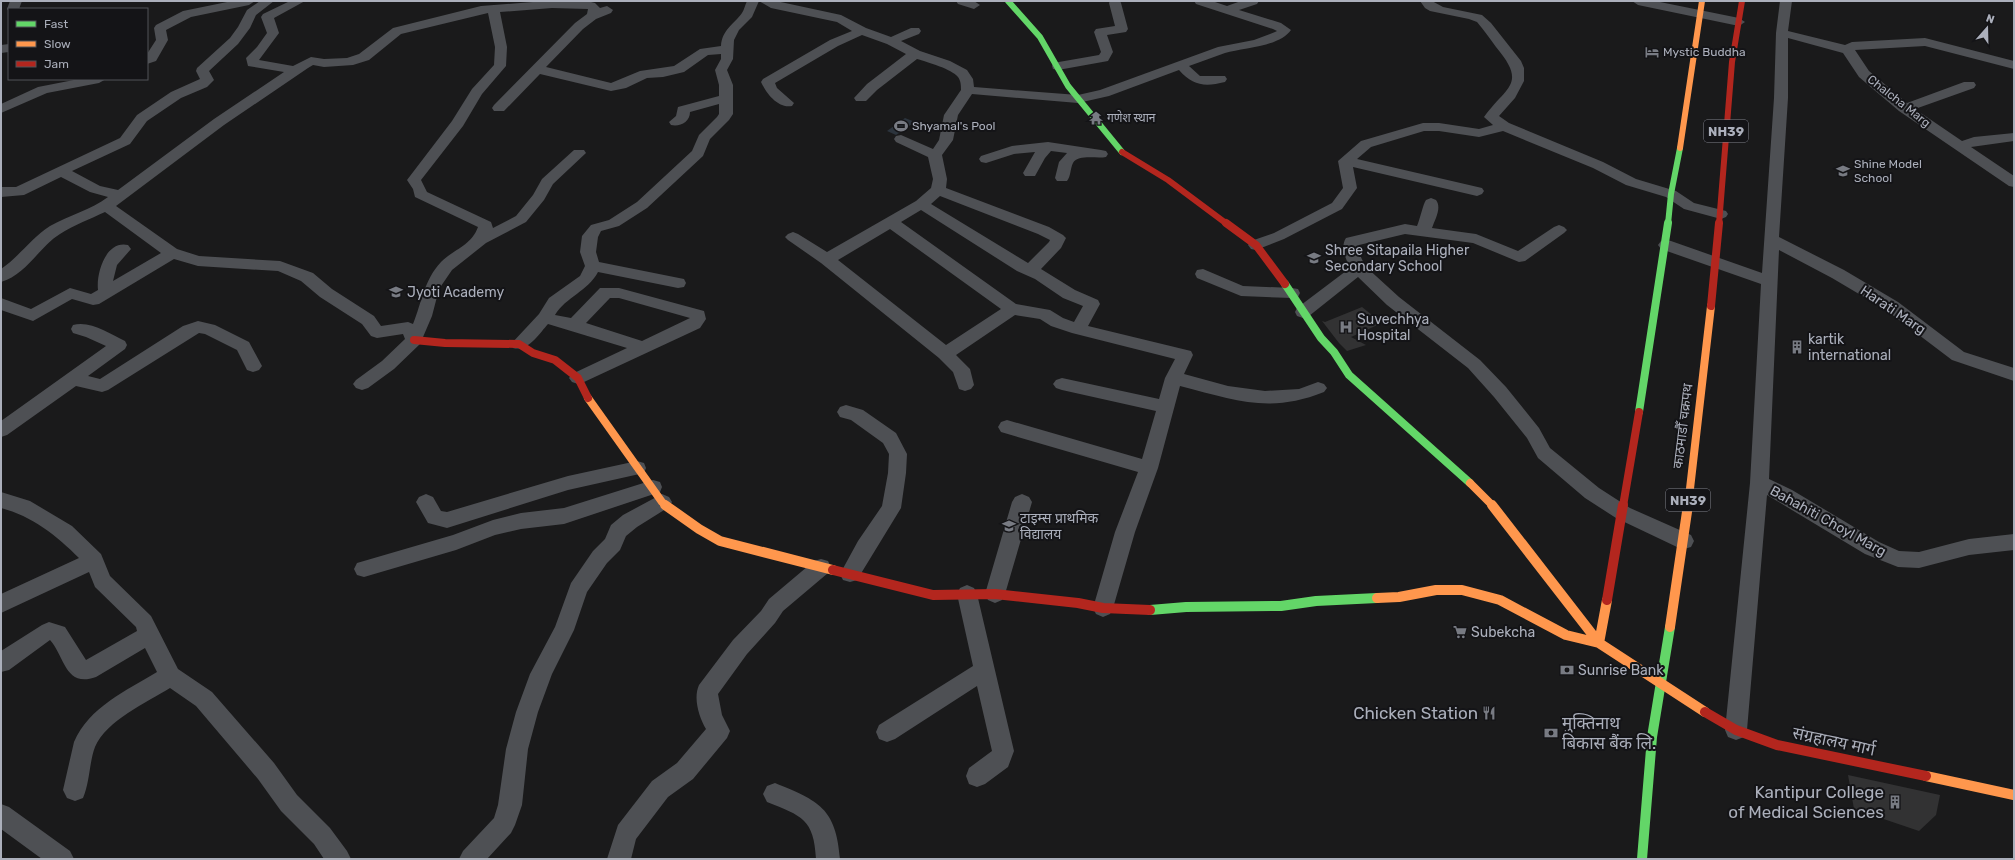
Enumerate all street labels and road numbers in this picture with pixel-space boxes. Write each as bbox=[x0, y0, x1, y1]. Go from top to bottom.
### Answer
street label: Chalcha Marg bbox=[1865, 72, 1933, 130]
road number: NH39 bbox=[1704, 120, 1748, 142]
street label: Harati Marg bbox=[1857, 282, 1929, 338]
street label: काठमाडाैँ चक्रपथ bbox=[1669, 381, 1697, 470]
street label: Bahahiti Choyl Marg bbox=[1767, 482, 1889, 560]
road number: NH39 bbox=[1666, 489, 1710, 511]
street label: संग्रहालय मार्ग bbox=[1791, 722, 1878, 760]

